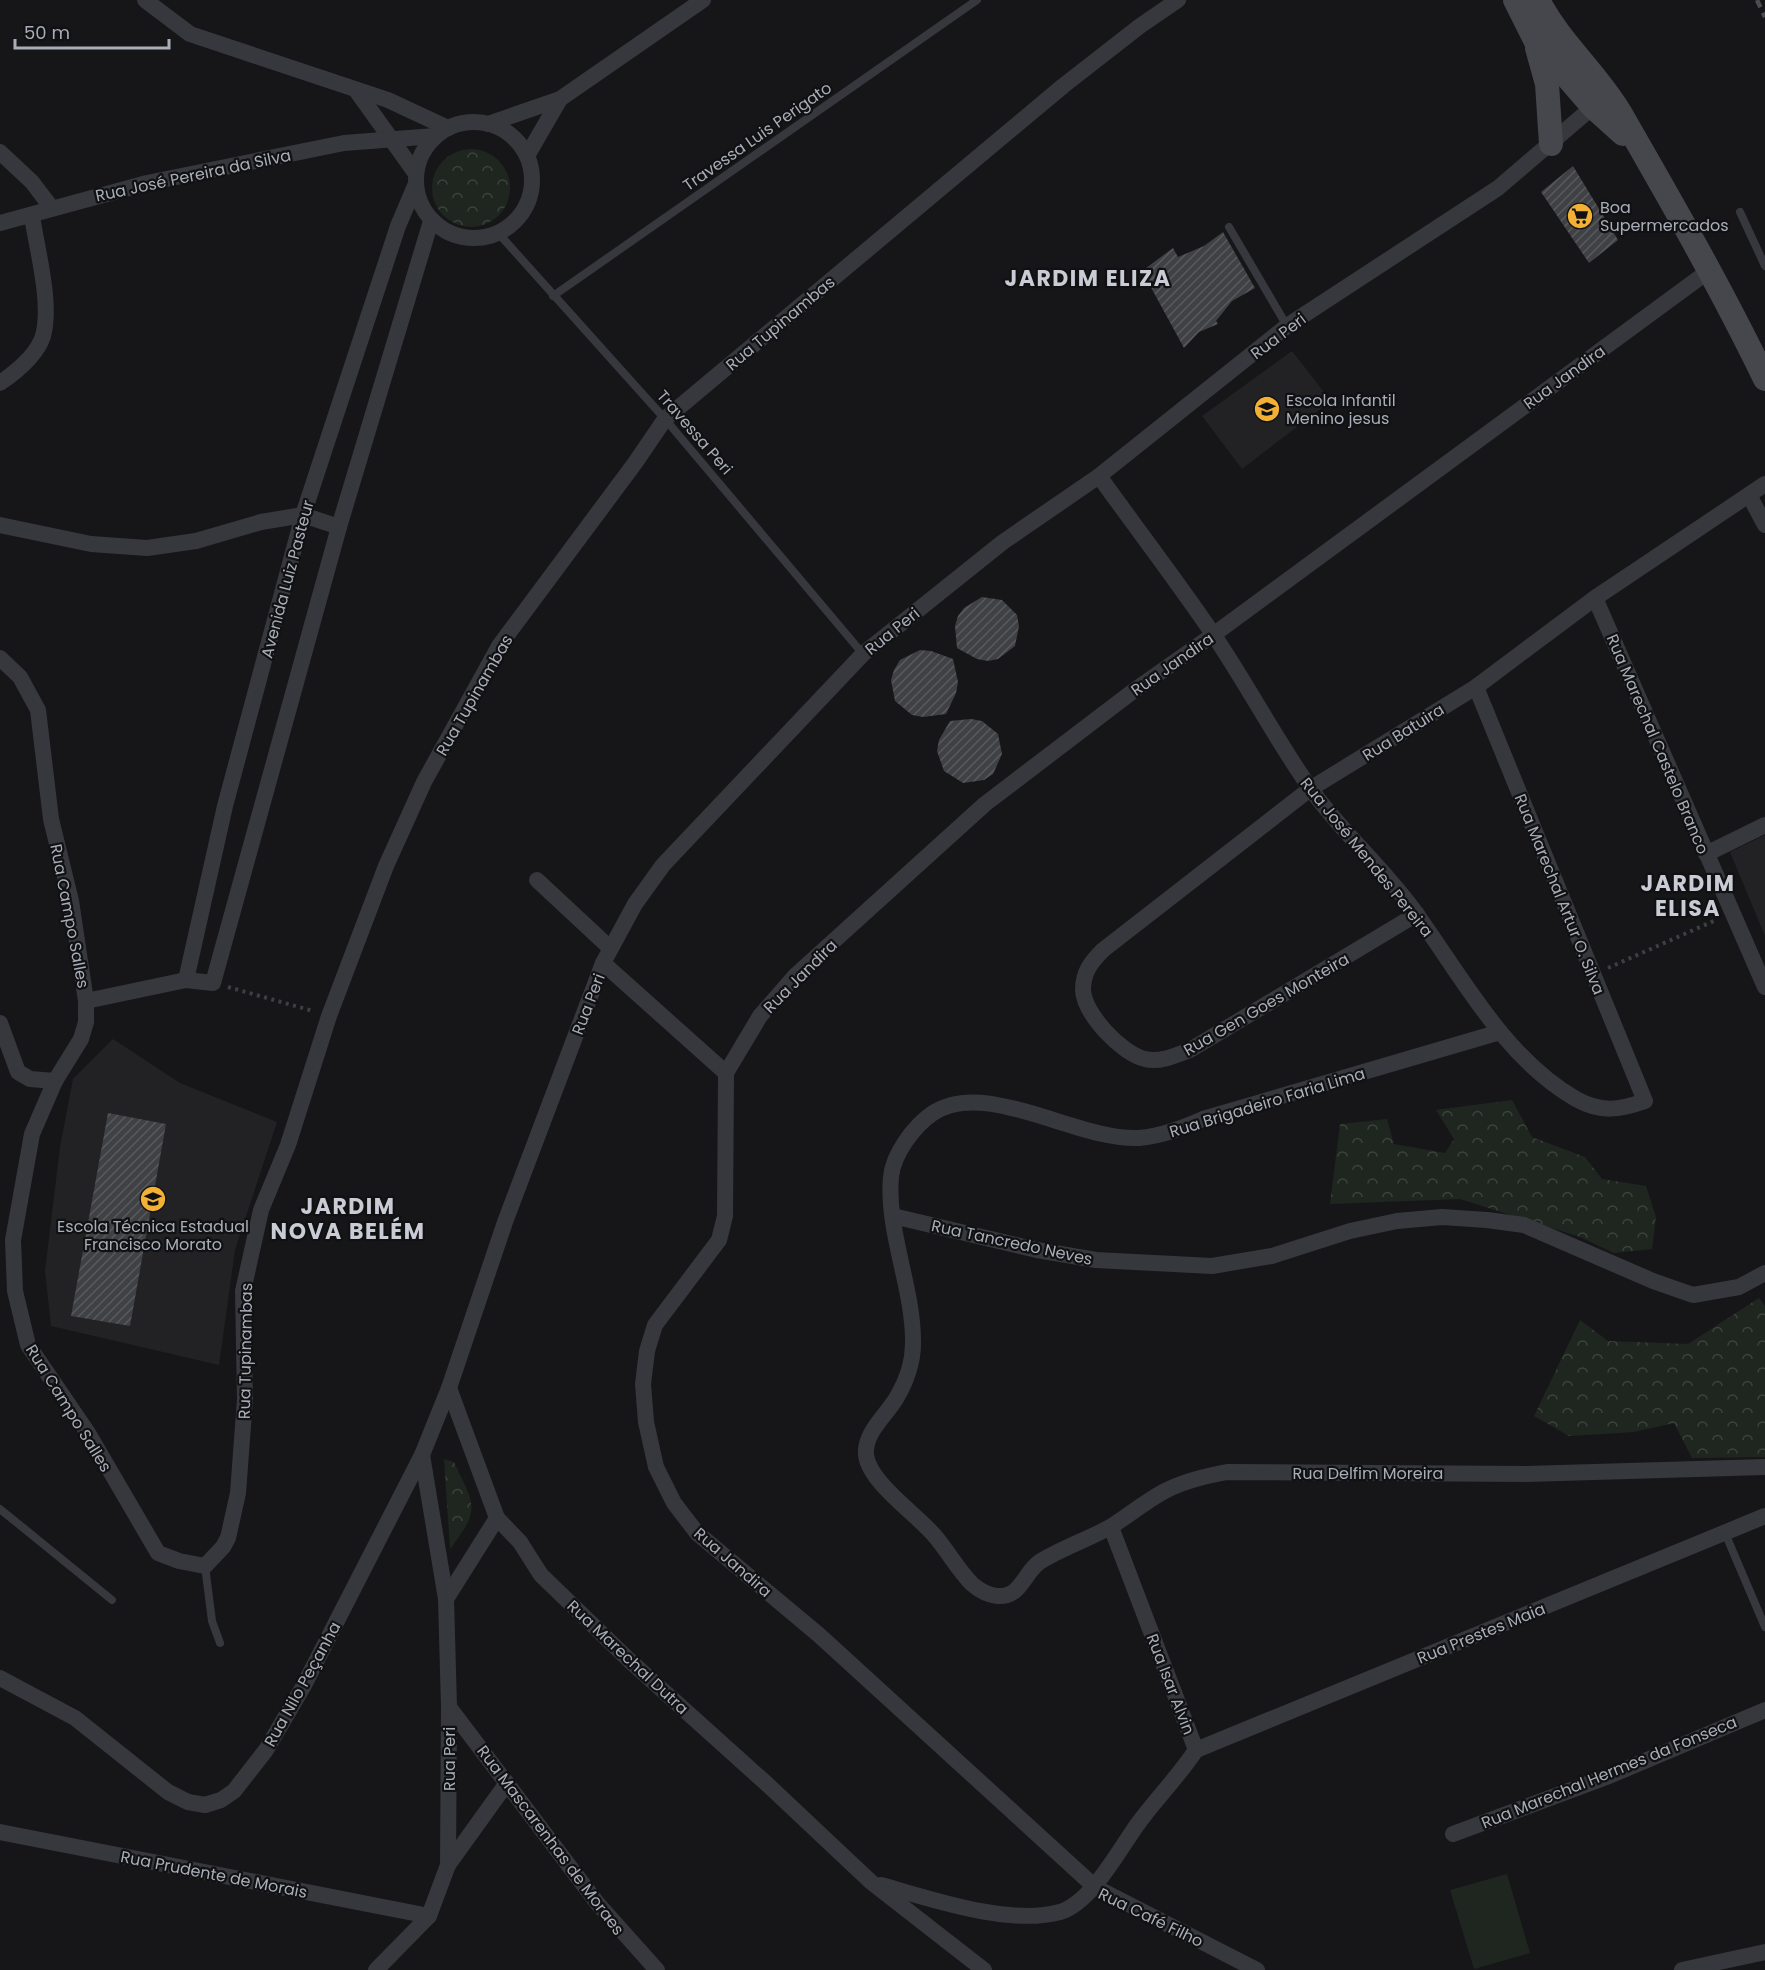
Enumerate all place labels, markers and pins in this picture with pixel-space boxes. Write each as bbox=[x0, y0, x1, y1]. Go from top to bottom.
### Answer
place label: Boa Supermercados bbox=[1600, 196, 1729, 237]
supermarket icon: Boa Supermercados bbox=[1565, 201, 1595, 231]
place label: Escola Infantil Menino jesus bbox=[1286, 389, 1396, 430]
school or university icon: Escola Infantil Menino jesus bbox=[1252, 394, 1282, 424]
school or university icon: Escola Técnica Estadual Francisco Morato bbox=[138, 1184, 168, 1214]
place label: Escola Técnica Estadual Francisco Morato bbox=[57, 1215, 249, 1256]

